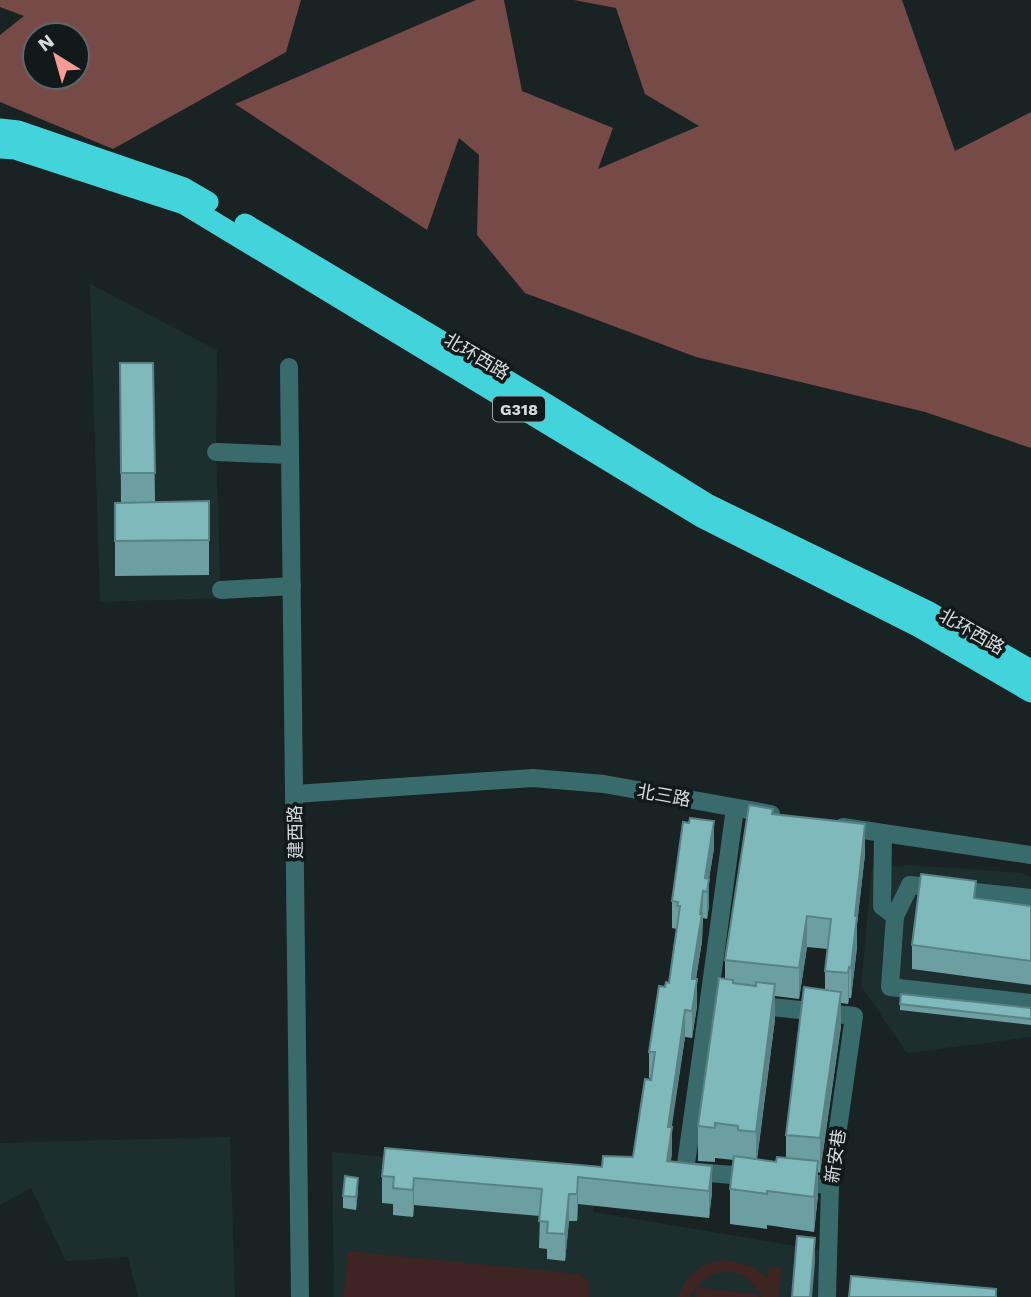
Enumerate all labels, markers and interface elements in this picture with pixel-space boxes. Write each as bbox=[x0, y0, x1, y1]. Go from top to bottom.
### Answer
north arrow bbox=[21, 21, 91, 91]
text: N bbox=[34, 29, 59, 56]
street label: 北环西路 bbox=[441, 328, 513, 384]
road number: G318 bbox=[493, 396, 545, 422]
street label: 北环西路 bbox=[936, 604, 1008, 658]
street label: 北三路 bbox=[636, 780, 692, 810]
street label: 建西路 bbox=[284, 805, 306, 859]
street label: 新安巷 bbox=[821, 1128, 849, 1184]

